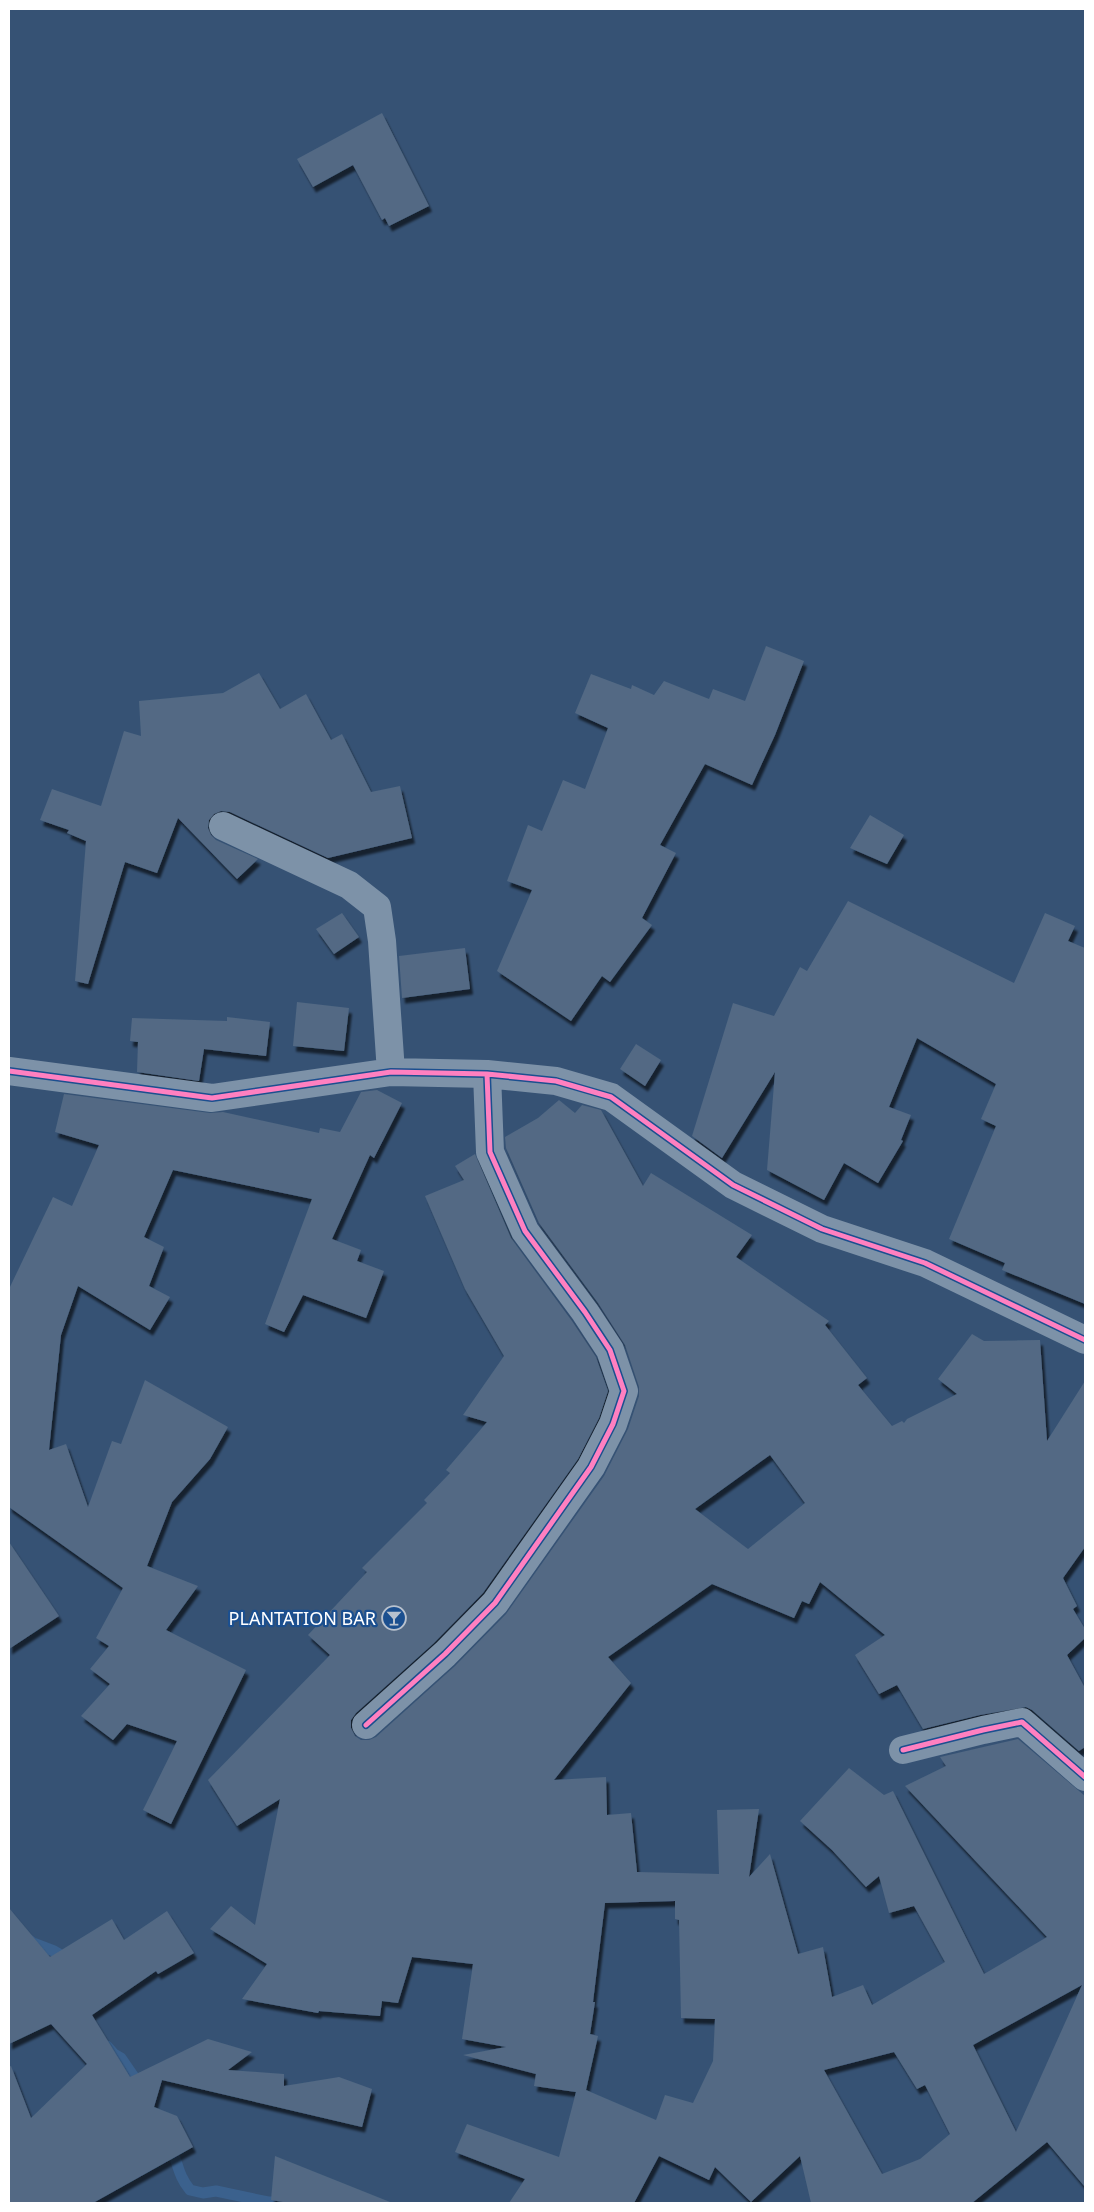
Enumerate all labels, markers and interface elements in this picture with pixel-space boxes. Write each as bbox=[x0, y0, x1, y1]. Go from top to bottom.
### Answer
bar icon: PLANTATION BAR bbox=[381, 1605, 407, 1631]
place label: PLANTATION BAR bbox=[229, 1606, 376, 1630]

